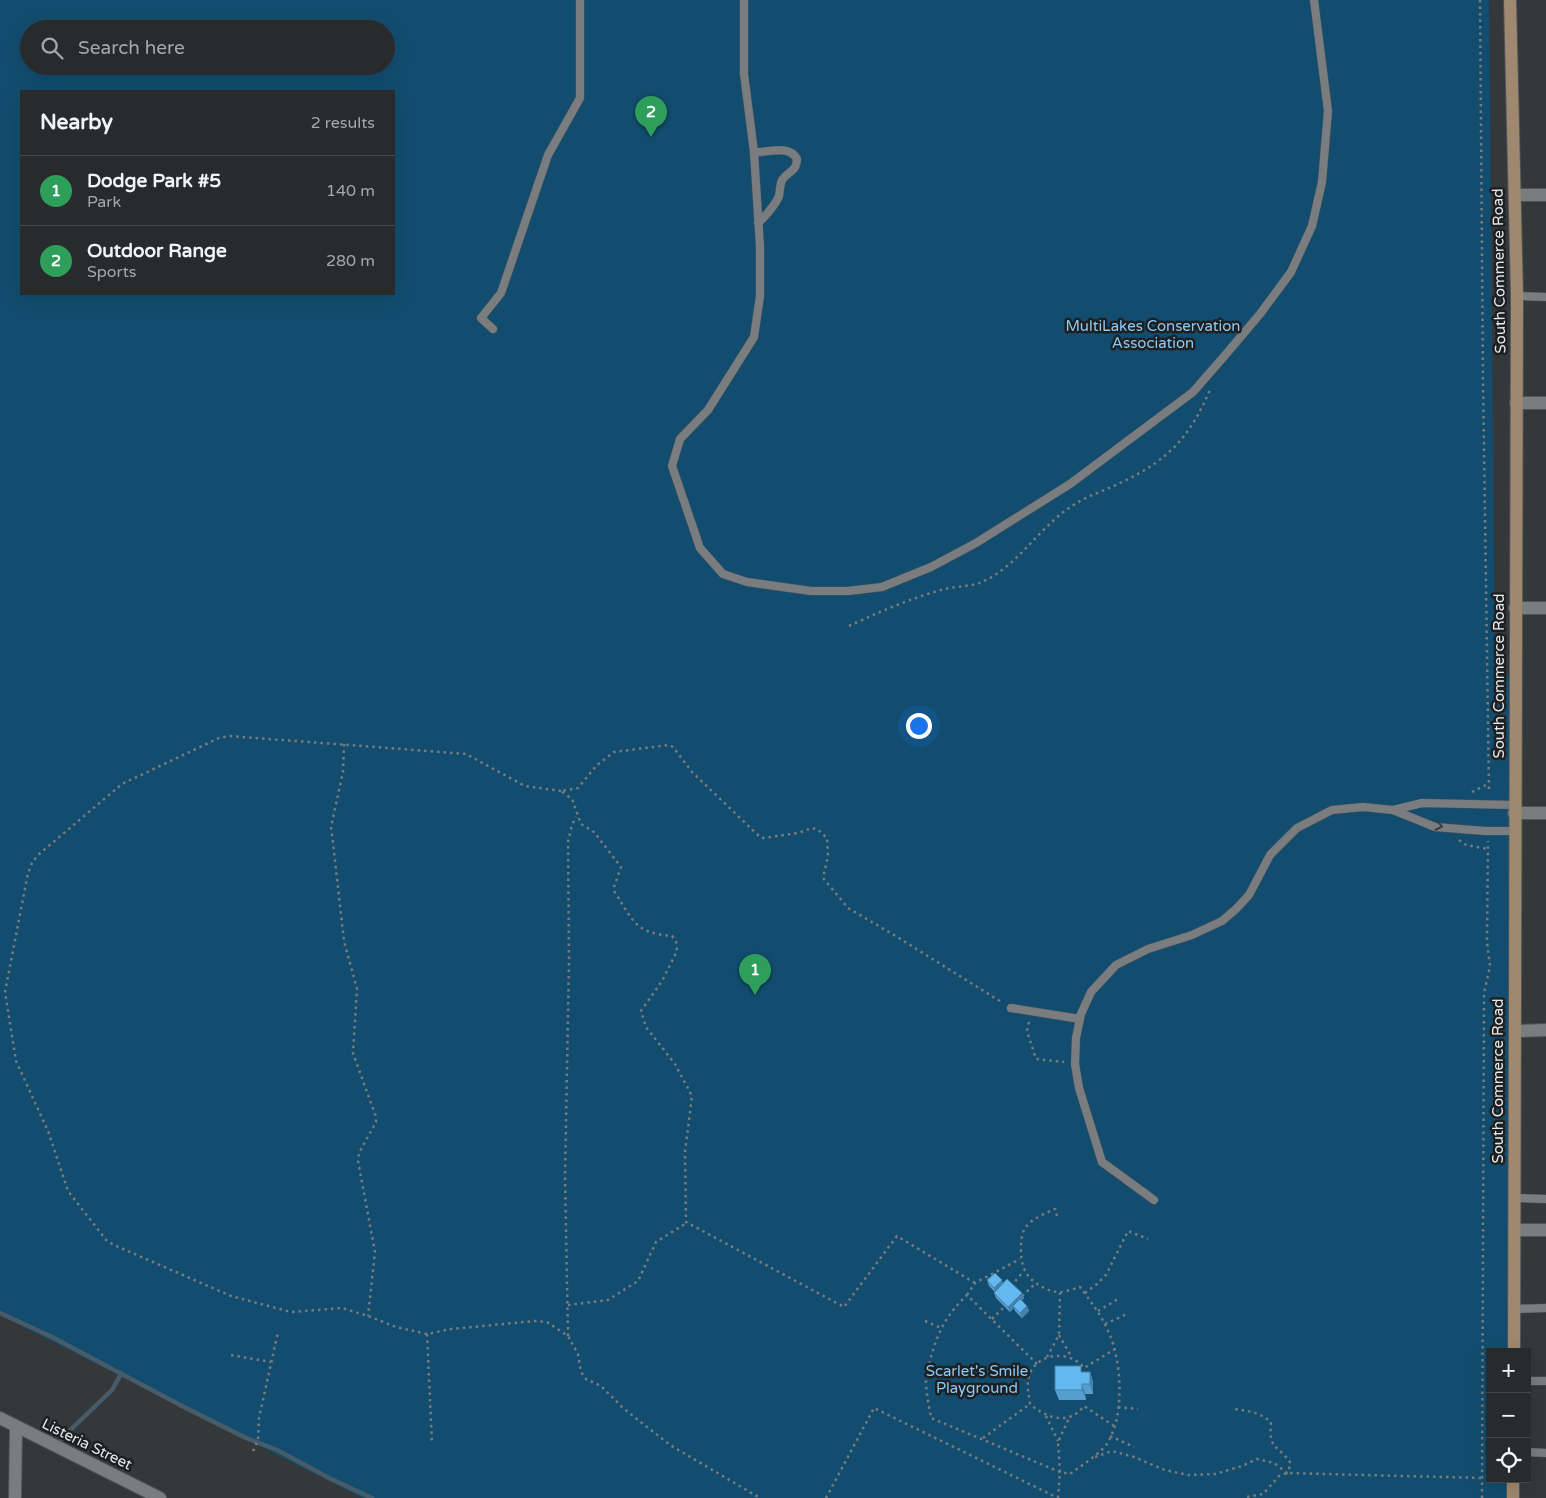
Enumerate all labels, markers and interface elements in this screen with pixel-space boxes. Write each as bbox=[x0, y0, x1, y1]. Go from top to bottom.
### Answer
search box bbox=[20, 20, 395, 75]
icon: search bbox=[38, 34, 66, 62]
text: Search here bbox=[78, 37, 185, 59]
pin: 2 bbox=[635, 96, 667, 137]
text: Nearby bbox=[40, 110, 113, 135]
text: 2 results bbox=[311, 113, 375, 133]
text: Dodge Park #5 bbox=[87, 170, 221, 192]
text: 1 bbox=[51, 181, 61, 201]
text: 140 m bbox=[326, 181, 375, 201]
street label: South Commerce Road bbox=[1489, 188, 1509, 354]
text: Park bbox=[87, 192, 121, 212]
text: Outdoor Range bbox=[87, 240, 227, 262]
text: 2 bbox=[51, 251, 61, 271]
text: 280 m bbox=[326, 251, 375, 271]
text: Sports bbox=[87, 262, 136, 282]
park label: MultiLakes Conservation Association bbox=[1066, 317, 1240, 352]
street label: South Commerce Road bbox=[1490, 593, 1508, 759]
your location bbox=[906, 713, 932, 739]
one-way arrow bbox=[1435, 821, 1444, 831]
pin: 1 bbox=[739, 954, 771, 995]
street label: South Commerce Road bbox=[1489, 998, 1507, 1164]
map controls bbox=[1486, 1348, 1531, 1483]
button: + bbox=[1486, 1348, 1531, 1393]
park label: Scarlet's Smile Playground bbox=[926, 1362, 1028, 1397]
button: − bbox=[1486, 1393, 1531, 1438]
street label: Listeria Street bbox=[39, 1414, 135, 1474]
button: locate bbox=[1486, 1438, 1531, 1483]

